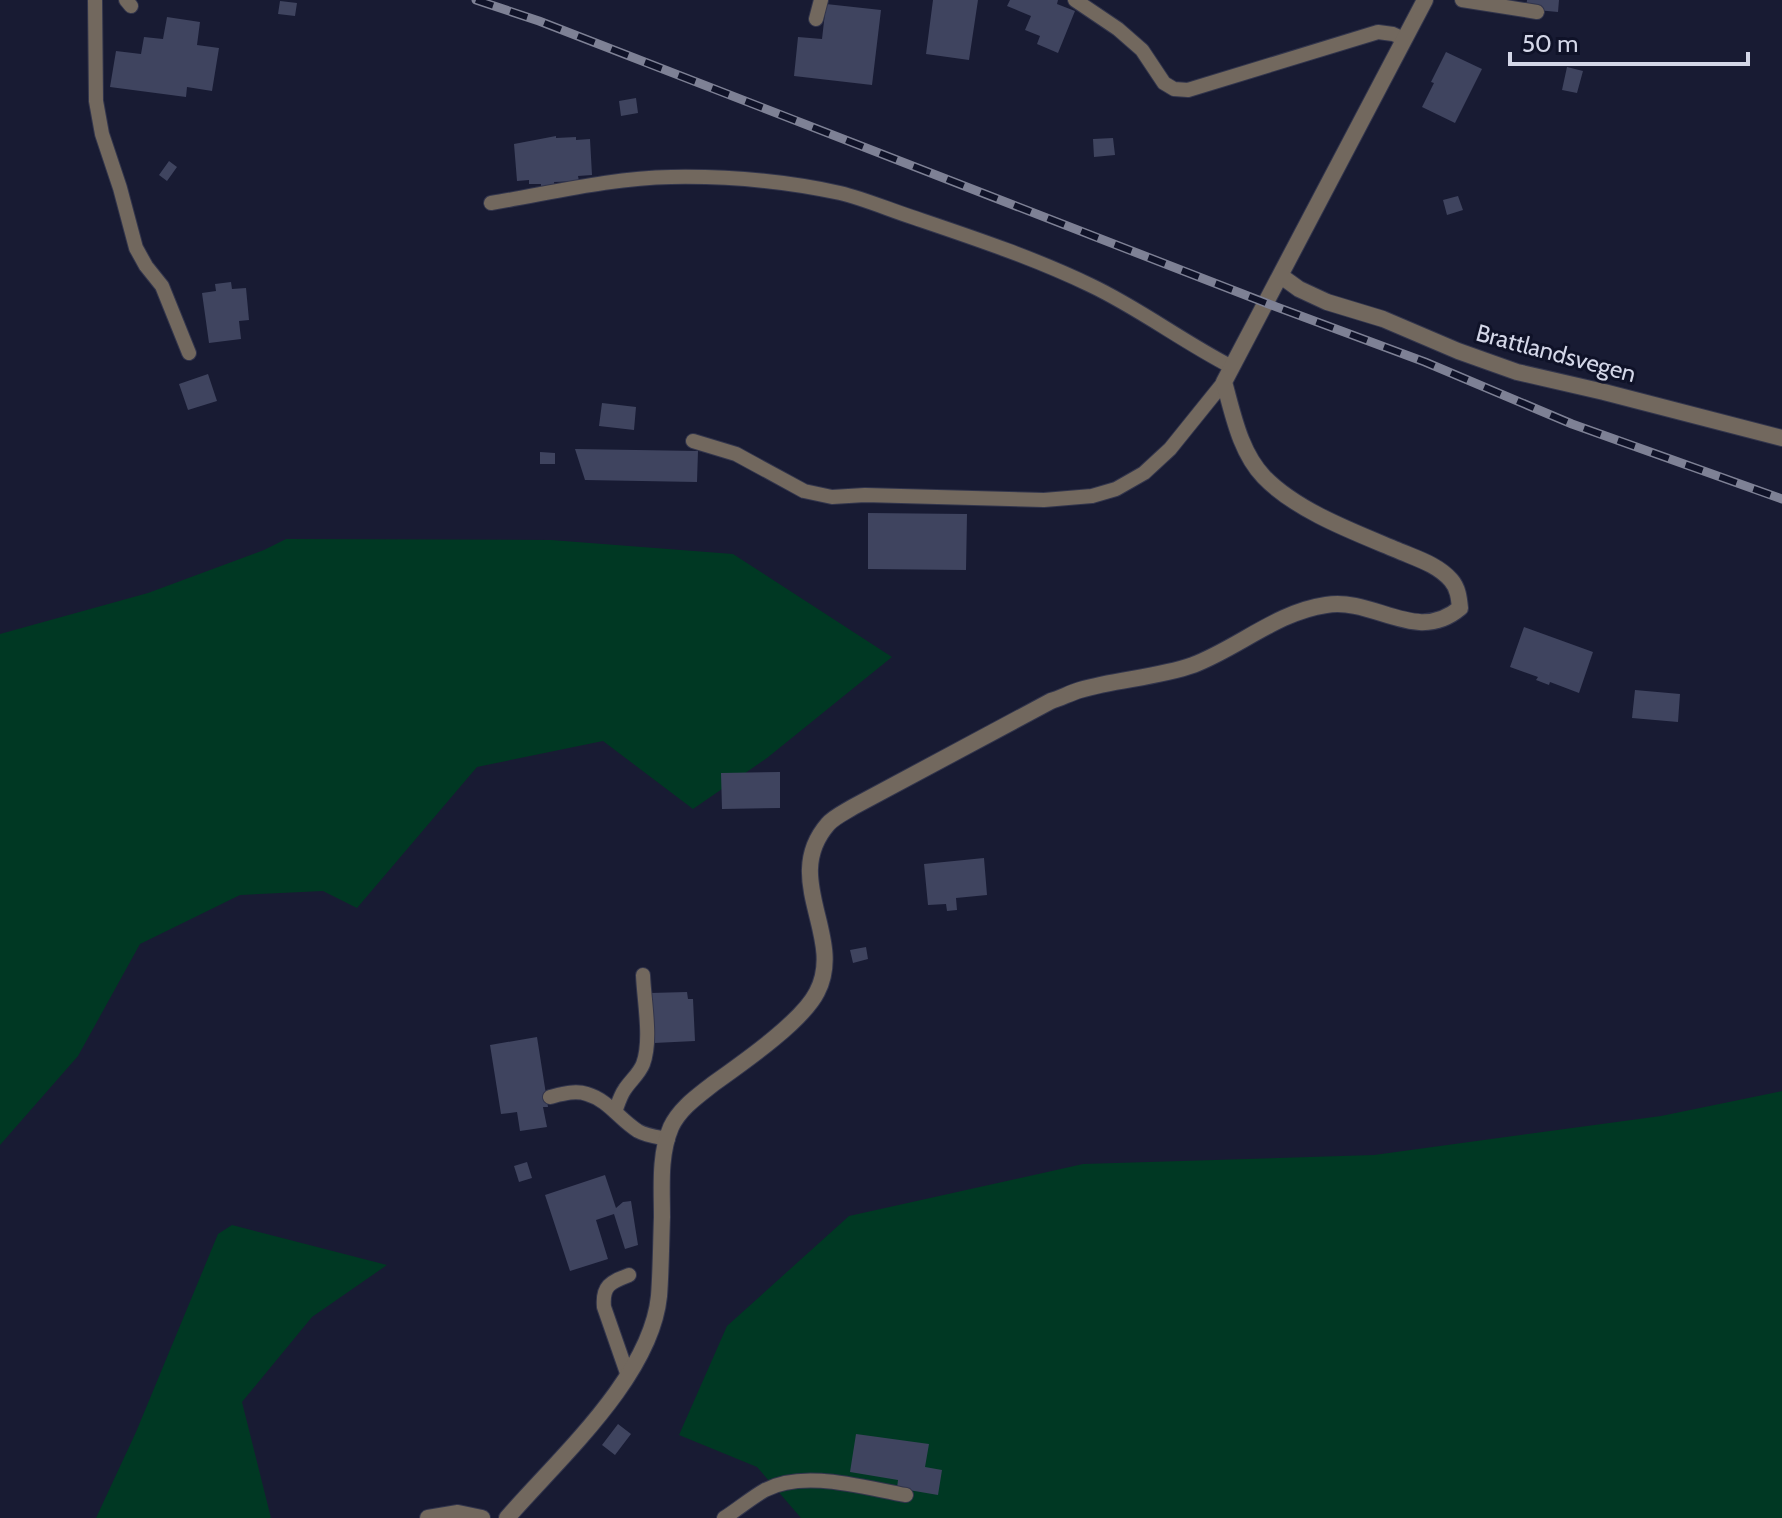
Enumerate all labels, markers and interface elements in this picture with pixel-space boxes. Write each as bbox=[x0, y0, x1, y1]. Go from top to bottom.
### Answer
scale bar bbox=[1510, 16, 1748, 66]
text: 50 m bbox=[1522, 29, 1578, 58]
street label: Brattlandsvegen bbox=[1473, 318, 1639, 388]

